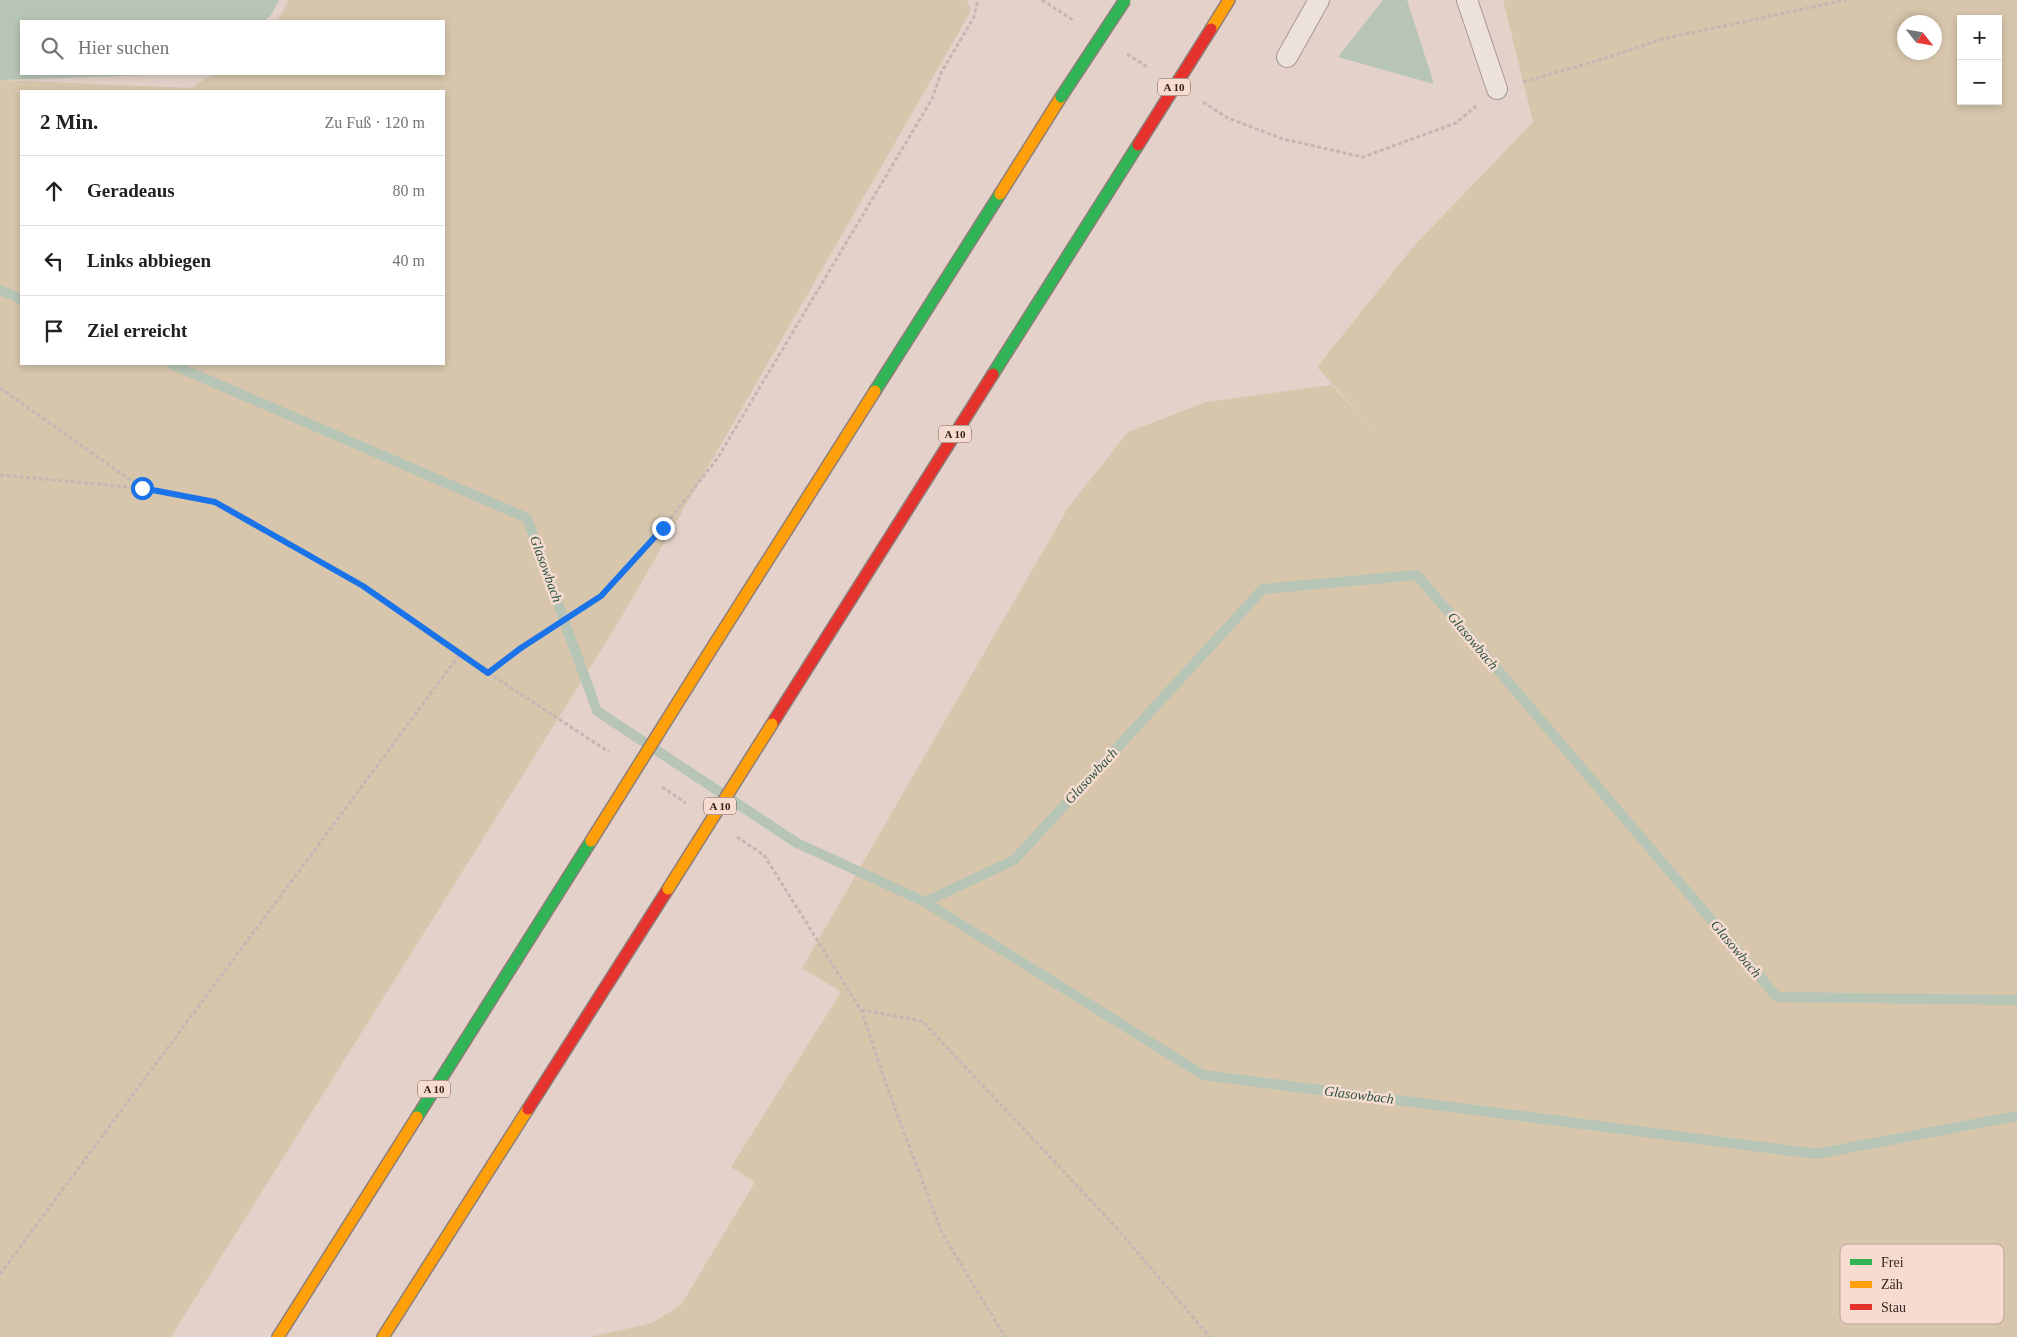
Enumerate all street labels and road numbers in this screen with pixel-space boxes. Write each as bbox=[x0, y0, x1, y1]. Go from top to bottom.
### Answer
road number: A 10 bbox=[1158, 78, 1190, 95]
road number: A 10 bbox=[939, 426, 971, 442]
road number: A 10 bbox=[704, 798, 736, 814]
road number: A 10 bbox=[418, 1080, 450, 1098]

